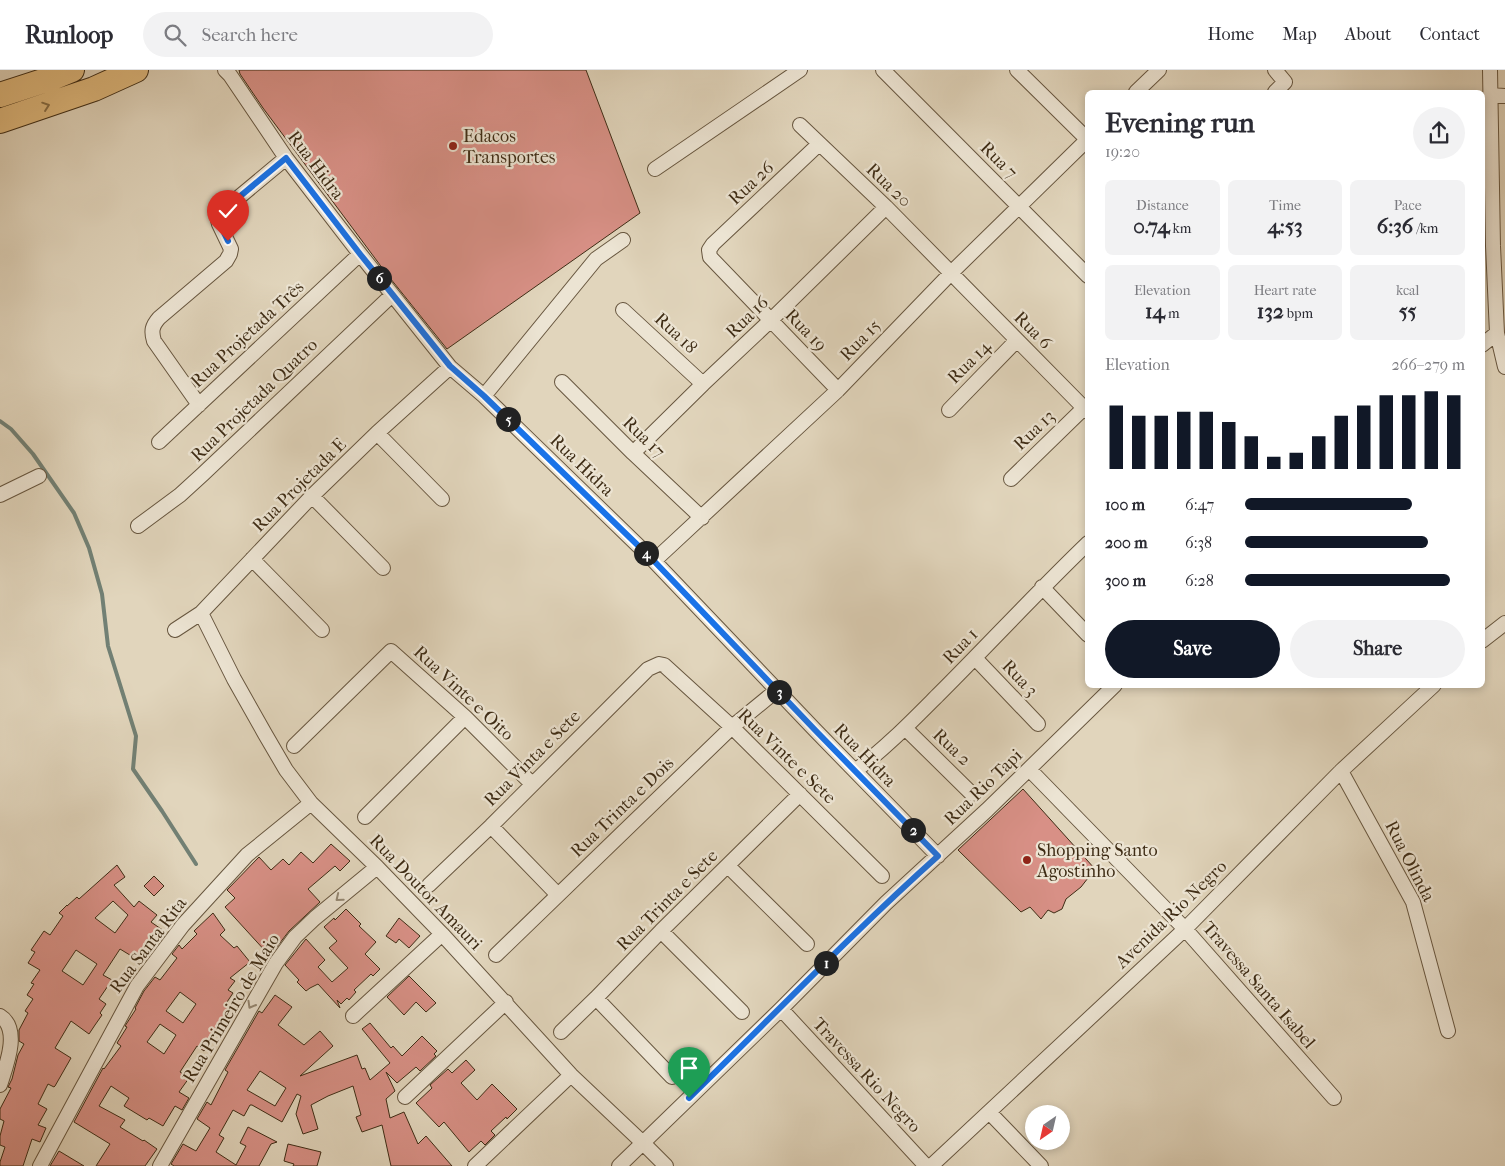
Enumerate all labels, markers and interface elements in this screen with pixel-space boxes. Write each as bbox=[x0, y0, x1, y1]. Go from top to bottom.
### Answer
search box bbox=[143, 12, 493, 57]
text: Runloop bbox=[25, 21, 113, 49]
icon: search bbox=[161, 21, 189, 49]
text: Search here bbox=[201, 24, 298, 46]
text: Home bbox=[1207, 24, 1254, 45]
text: Map bbox=[1282, 24, 1317, 45]
text: About bbox=[1345, 24, 1391, 45]
text: Contact bbox=[1419, 24, 1480, 45]
one-way arrow bbox=[41, 102, 50, 112]
text: Evening run bbox=[1105, 106, 1255, 139]
button: share bbox=[1413, 107, 1465, 159]
place label: Edacos Transportes bbox=[463, 126, 556, 168]
street label: Rua Hidra bbox=[283, 127, 349, 204]
street label: Rua 7 bbox=[976, 137, 1022, 183]
marker: Edacos Transportes bbox=[447, 140, 459, 152]
text: 19:20 bbox=[1105, 142, 1140, 161]
street label: Rua 26 bbox=[724, 157, 778, 210]
street label: Rua 20 bbox=[862, 159, 915, 212]
pin bbox=[207, 190, 249, 241]
icon: check bbox=[214, 197, 242, 225]
text: Distance bbox=[1136, 197, 1189, 214]
text: Time bbox=[1269, 197, 1301, 214]
text: Pace bbox=[1394, 197, 1422, 214]
text: 0.74 bbox=[1133, 214, 1170, 238]
text: 4:53 bbox=[1267, 214, 1303, 238]
text: 6:36 bbox=[1377, 214, 1413, 238]
text: km bbox=[1170, 220, 1191, 237]
text: /km bbox=[1413, 220, 1439, 237]
pin: 6 bbox=[366, 266, 392, 290]
text: 6 bbox=[376, 270, 383, 287]
street label: Rua Projetada Três bbox=[187, 276, 308, 392]
text: Elevation bbox=[1134, 282, 1191, 299]
text: Heart rate bbox=[1254, 282, 1316, 299]
text: kcal bbox=[1396, 282, 1419, 299]
street label: Rua 16 bbox=[722, 292, 773, 343]
text: 14 bbox=[1145, 299, 1165, 323]
text: 132 bbox=[1257, 299, 1284, 323]
text: 55 bbox=[1399, 299, 1417, 323]
street label: Rua 19 bbox=[780, 305, 831, 356]
text: m bbox=[1165, 305, 1180, 322]
text: bpm bbox=[1284, 305, 1313, 322]
street label: Rua 6 bbox=[1009, 307, 1056, 354]
street label: Rua 18 bbox=[650, 308, 701, 358]
street label: Rua 15 bbox=[836, 315, 885, 365]
street label: Rua Projetada Quatro bbox=[187, 334, 322, 466]
street label: Rua 14 bbox=[943, 336, 995, 388]
text: Elevation bbox=[1105, 355, 1170, 374]
text: 266–279 m bbox=[1391, 355, 1465, 374]
pin: 5 bbox=[496, 406, 520, 432]
street label: Rua 13 bbox=[1009, 406, 1059, 455]
text: 5 bbox=[505, 411, 512, 428]
street label: Rua 17 bbox=[618, 412, 669, 463]
street label: Rua Hidra bbox=[545, 430, 618, 501]
street label: Rua Projetada E bbox=[248, 434, 351, 537]
text: 100 m bbox=[1105, 495, 1145, 514]
text: 6:47 bbox=[1185, 495, 1214, 514]
text: 200 m bbox=[1105, 533, 1148, 552]
text: 6:38 bbox=[1185, 533, 1212, 552]
pin: 4 bbox=[634, 540, 658, 566]
text: 4 bbox=[642, 545, 651, 562]
text: 300 m bbox=[1105, 571, 1146, 590]
text: 6:28 bbox=[1185, 571, 1214, 590]
button: Save bbox=[1105, 620, 1280, 678]
button: Share bbox=[1290, 620, 1465, 678]
street label: Rua 1 bbox=[938, 624, 982, 669]
street label: Rua Vinte e Oito bbox=[409, 642, 518, 745]
street label: Rua 3 bbox=[997, 656, 1042, 701]
pin: 3 bbox=[766, 680, 792, 704]
text: 3 bbox=[777, 684, 782, 701]
street label: Rua Vinte e Sete bbox=[733, 704, 840, 808]
street label: Rua Vinta e Sete bbox=[480, 706, 585, 811]
street label: Rua Hidra bbox=[829, 719, 901, 792]
street label: Rua 2 bbox=[928, 724, 975, 770]
street label: Rua Rio Tapi bbox=[940, 745, 1027, 830]
street label: Rua Trinta e Dois bbox=[566, 753, 679, 862]
street label: Rua Olinda bbox=[1380, 817, 1439, 906]
pin: 2 bbox=[900, 818, 926, 842]
text: 2 bbox=[910, 822, 917, 839]
street label: Rua Doutor Amauri bbox=[365, 830, 487, 955]
place label: Shopping Santo Agostinho bbox=[1036, 840, 1158, 882]
street label: Rua Trinta e Sete bbox=[612, 845, 722, 955]
marker: Shopping Santo Agostinho bbox=[1021, 854, 1033, 866]
street label: Avenida Rio Negro bbox=[1111, 856, 1231, 973]
street label: Rua Santa Rita bbox=[106, 893, 192, 997]
one-way arrow bbox=[336, 893, 345, 901]
street label: Travessa Santa Isabel bbox=[1198, 918, 1319, 1053]
street label: Rua Primeiro de Maio bbox=[179, 930, 284, 1087]
pin: 1 bbox=[814, 950, 838, 976]
text: 1 bbox=[824, 955, 829, 972]
one-way arrow bbox=[248, 1000, 258, 1009]
street label: Travessa Rio Negro bbox=[808, 1014, 925, 1137]
pin bbox=[668, 1047, 710, 1098]
icon: arrive bbox=[675, 1054, 703, 1082]
north arrow bbox=[1025, 1105, 1070, 1150]
map controls bbox=[1025, 1105, 1070, 1150]

